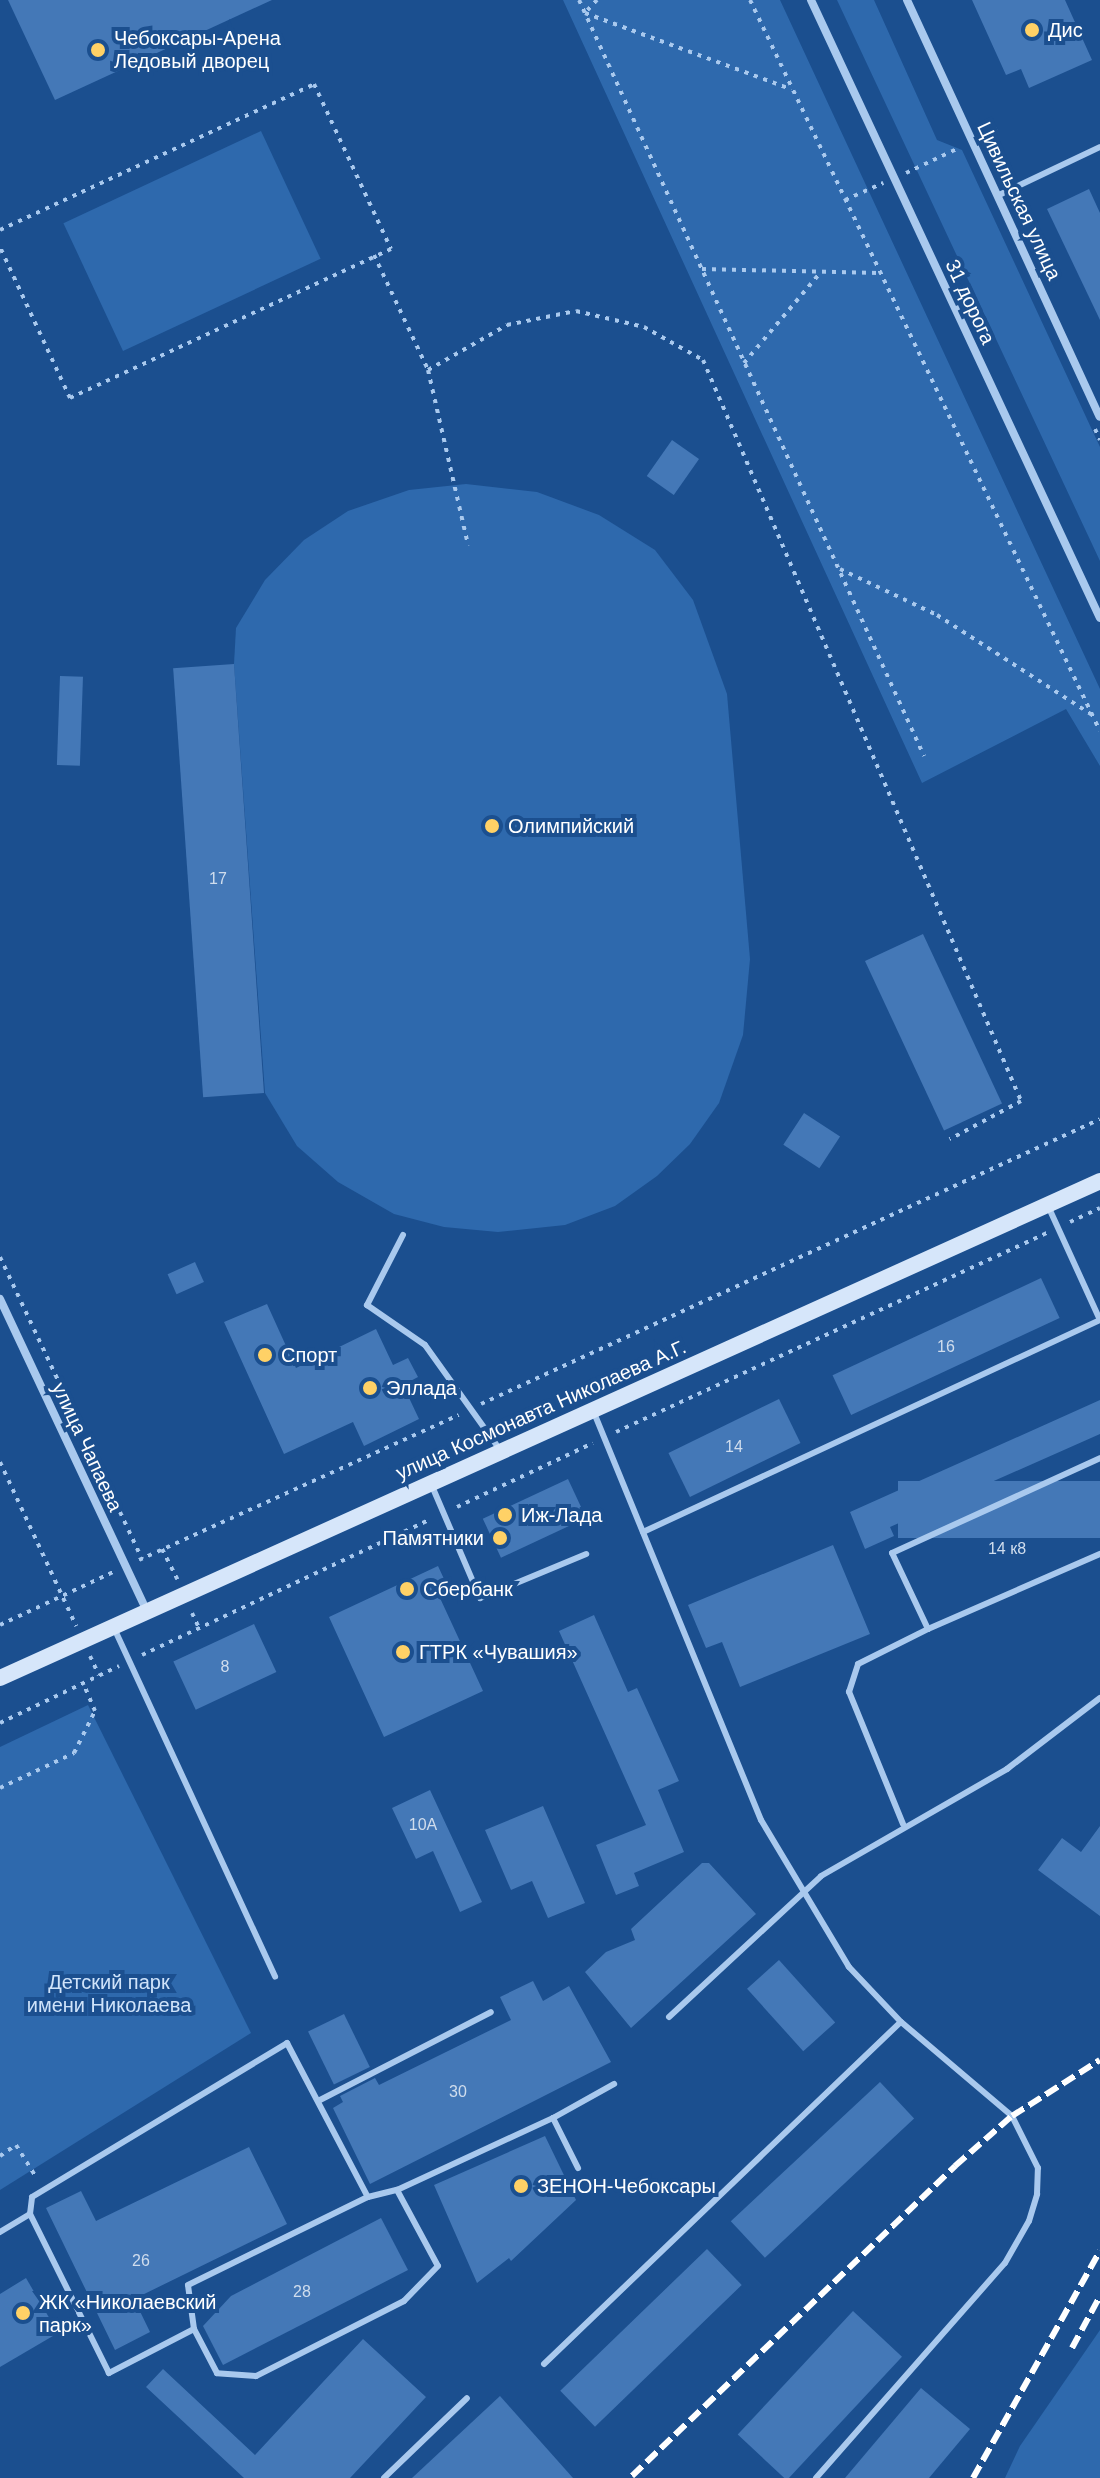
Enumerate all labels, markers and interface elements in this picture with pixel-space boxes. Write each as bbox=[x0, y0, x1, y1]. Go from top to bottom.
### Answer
place label: Дис bbox=[1048, 18, 1083, 42]
marker: Дис bbox=[1023, 21, 1041, 39]
place label: Чебоксары-Арена Ледовый дворец bbox=[114, 26, 281, 73]
marker: Чебоксары-Арена Ледовый дворец bbox=[89, 41, 107, 59]
street label: Цивильская улица bbox=[972, 118, 1066, 284]
street label: 31 дорога bbox=[940, 256, 1000, 348]
place label: Олимпийский bbox=[508, 814, 634, 838]
marker: Олимпийский bbox=[483, 817, 501, 835]
house number: 17 bbox=[209, 869, 227, 889]
street label: улица Космонавта Николаева А.Г. bbox=[392, 1335, 690, 1485]
house number: 16 bbox=[937, 1337, 955, 1357]
place label: Спорт bbox=[281, 1343, 337, 1367]
marker: Спорт bbox=[256, 1346, 274, 1364]
place label: Эллада bbox=[386, 1376, 457, 1400]
street label: улица Чапаева bbox=[47, 1379, 127, 1515]
marker: Эллада bbox=[361, 1379, 379, 1397]
house number: 14 bbox=[725, 1437, 743, 1457]
place label: Иж-Лада bbox=[521, 1503, 602, 1527]
marker: Иж-Лада bbox=[496, 1506, 514, 1524]
place label: Памятники bbox=[383, 1526, 484, 1550]
marker: Памятники bbox=[491, 1529, 509, 1547]
house number: 14 к8 bbox=[988, 1539, 1026, 1559]
place label: Сбербанк bbox=[423, 1577, 513, 1601]
marker: Сбербанк bbox=[398, 1580, 416, 1598]
place label: ГТРК «Чувашия» bbox=[419, 1640, 578, 1664]
marker: ГТРК «Чувашия» bbox=[394, 1643, 412, 1661]
house number: 8 bbox=[221, 1657, 229, 1677]
house number: 10А bbox=[409, 1815, 437, 1835]
park label: Детский парк имени Николаева bbox=[27, 1970, 191, 2017]
house number: 30 bbox=[449, 2082, 467, 2102]
place label: ЗЕНОН-Чебоксары bbox=[537, 2174, 716, 2198]
marker: ЗЕНОН-Чебоксары bbox=[512, 2177, 530, 2195]
house number: 26 bbox=[132, 2251, 150, 2271]
house number: 28 bbox=[293, 2282, 311, 2302]
place label: ЖК «Николаевский парк» bbox=[39, 2290, 216, 2337]
marker: ЖК «Николаевский парк» bbox=[14, 2304, 32, 2322]

